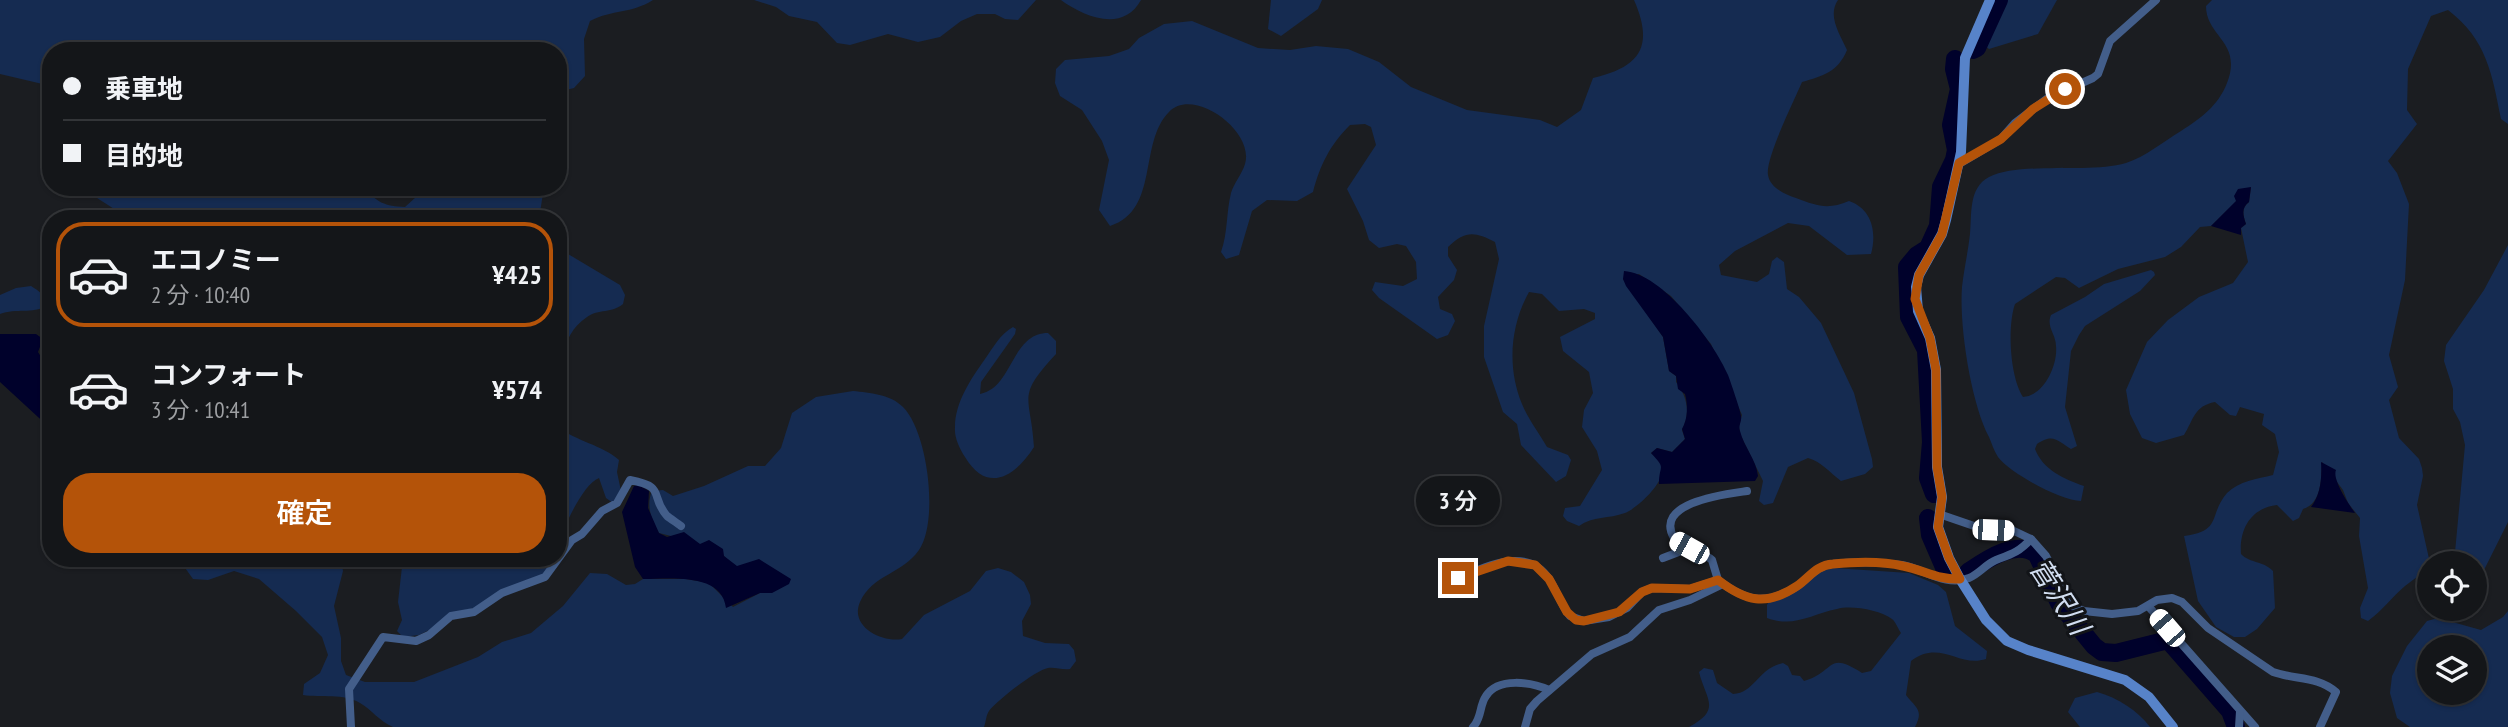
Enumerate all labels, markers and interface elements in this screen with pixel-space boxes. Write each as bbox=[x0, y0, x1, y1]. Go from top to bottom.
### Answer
text: 乗車地 bbox=[105, 72, 183, 105]
route start bbox=[2049, 73, 2081, 105]
text: 目的地 bbox=[105, 139, 183, 172]
icon: car bbox=[67, 243, 130, 306]
text: エコノミー bbox=[151, 243, 281, 276]
text: ¥425 bbox=[492, 258, 542, 291]
text: 2 分 · 10:40 bbox=[151, 280, 250, 309]
icon: car bbox=[67, 358, 130, 421]
text: コンフォート bbox=[151, 358, 306, 391]
text: ¥574 bbox=[492, 373, 542, 406]
text: 3 分 · 10:41 bbox=[151, 395, 250, 424]
button: 確定 bbox=[63, 473, 546, 553]
callout: 3 分 bbox=[1416, 476, 1500, 526]
text: 3 分 bbox=[1439, 486, 1477, 515]
car bbox=[1972, 519, 2015, 541]
car bbox=[1666, 529, 1713, 567]
water label: 菅沢川 bbox=[2022, 551, 2100, 644]
map controls bbox=[2417, 551, 2487, 705]
button: locate bbox=[2417, 551, 2487, 621]
route end bbox=[1442, 562, 1474, 594]
car bbox=[2146, 605, 2189, 651]
button: layers bbox=[2417, 635, 2487, 705]

